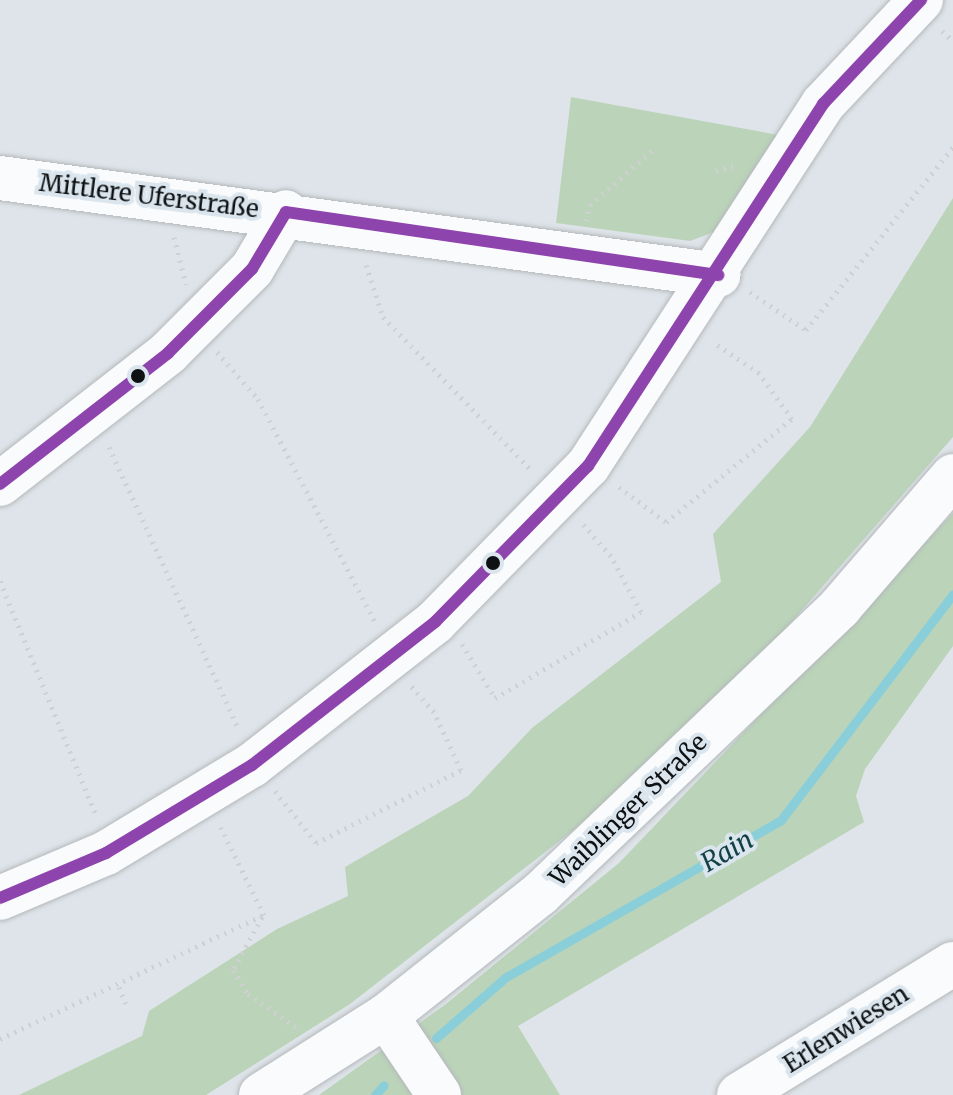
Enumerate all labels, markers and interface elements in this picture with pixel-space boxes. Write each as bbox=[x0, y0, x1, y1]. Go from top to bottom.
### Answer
street label: Mittlere Uferstraße bbox=[38, 168, 260, 224]
unlabelled marker bbox=[130, 368, 146, 384]
unlabelled marker bbox=[485, 555, 501, 571]
street label: Waiblinger Straße bbox=[544, 728, 712, 892]
water label: Rain bbox=[695, 824, 759, 878]
street label: Erlenwiesen bbox=[778, 979, 914, 1079]

